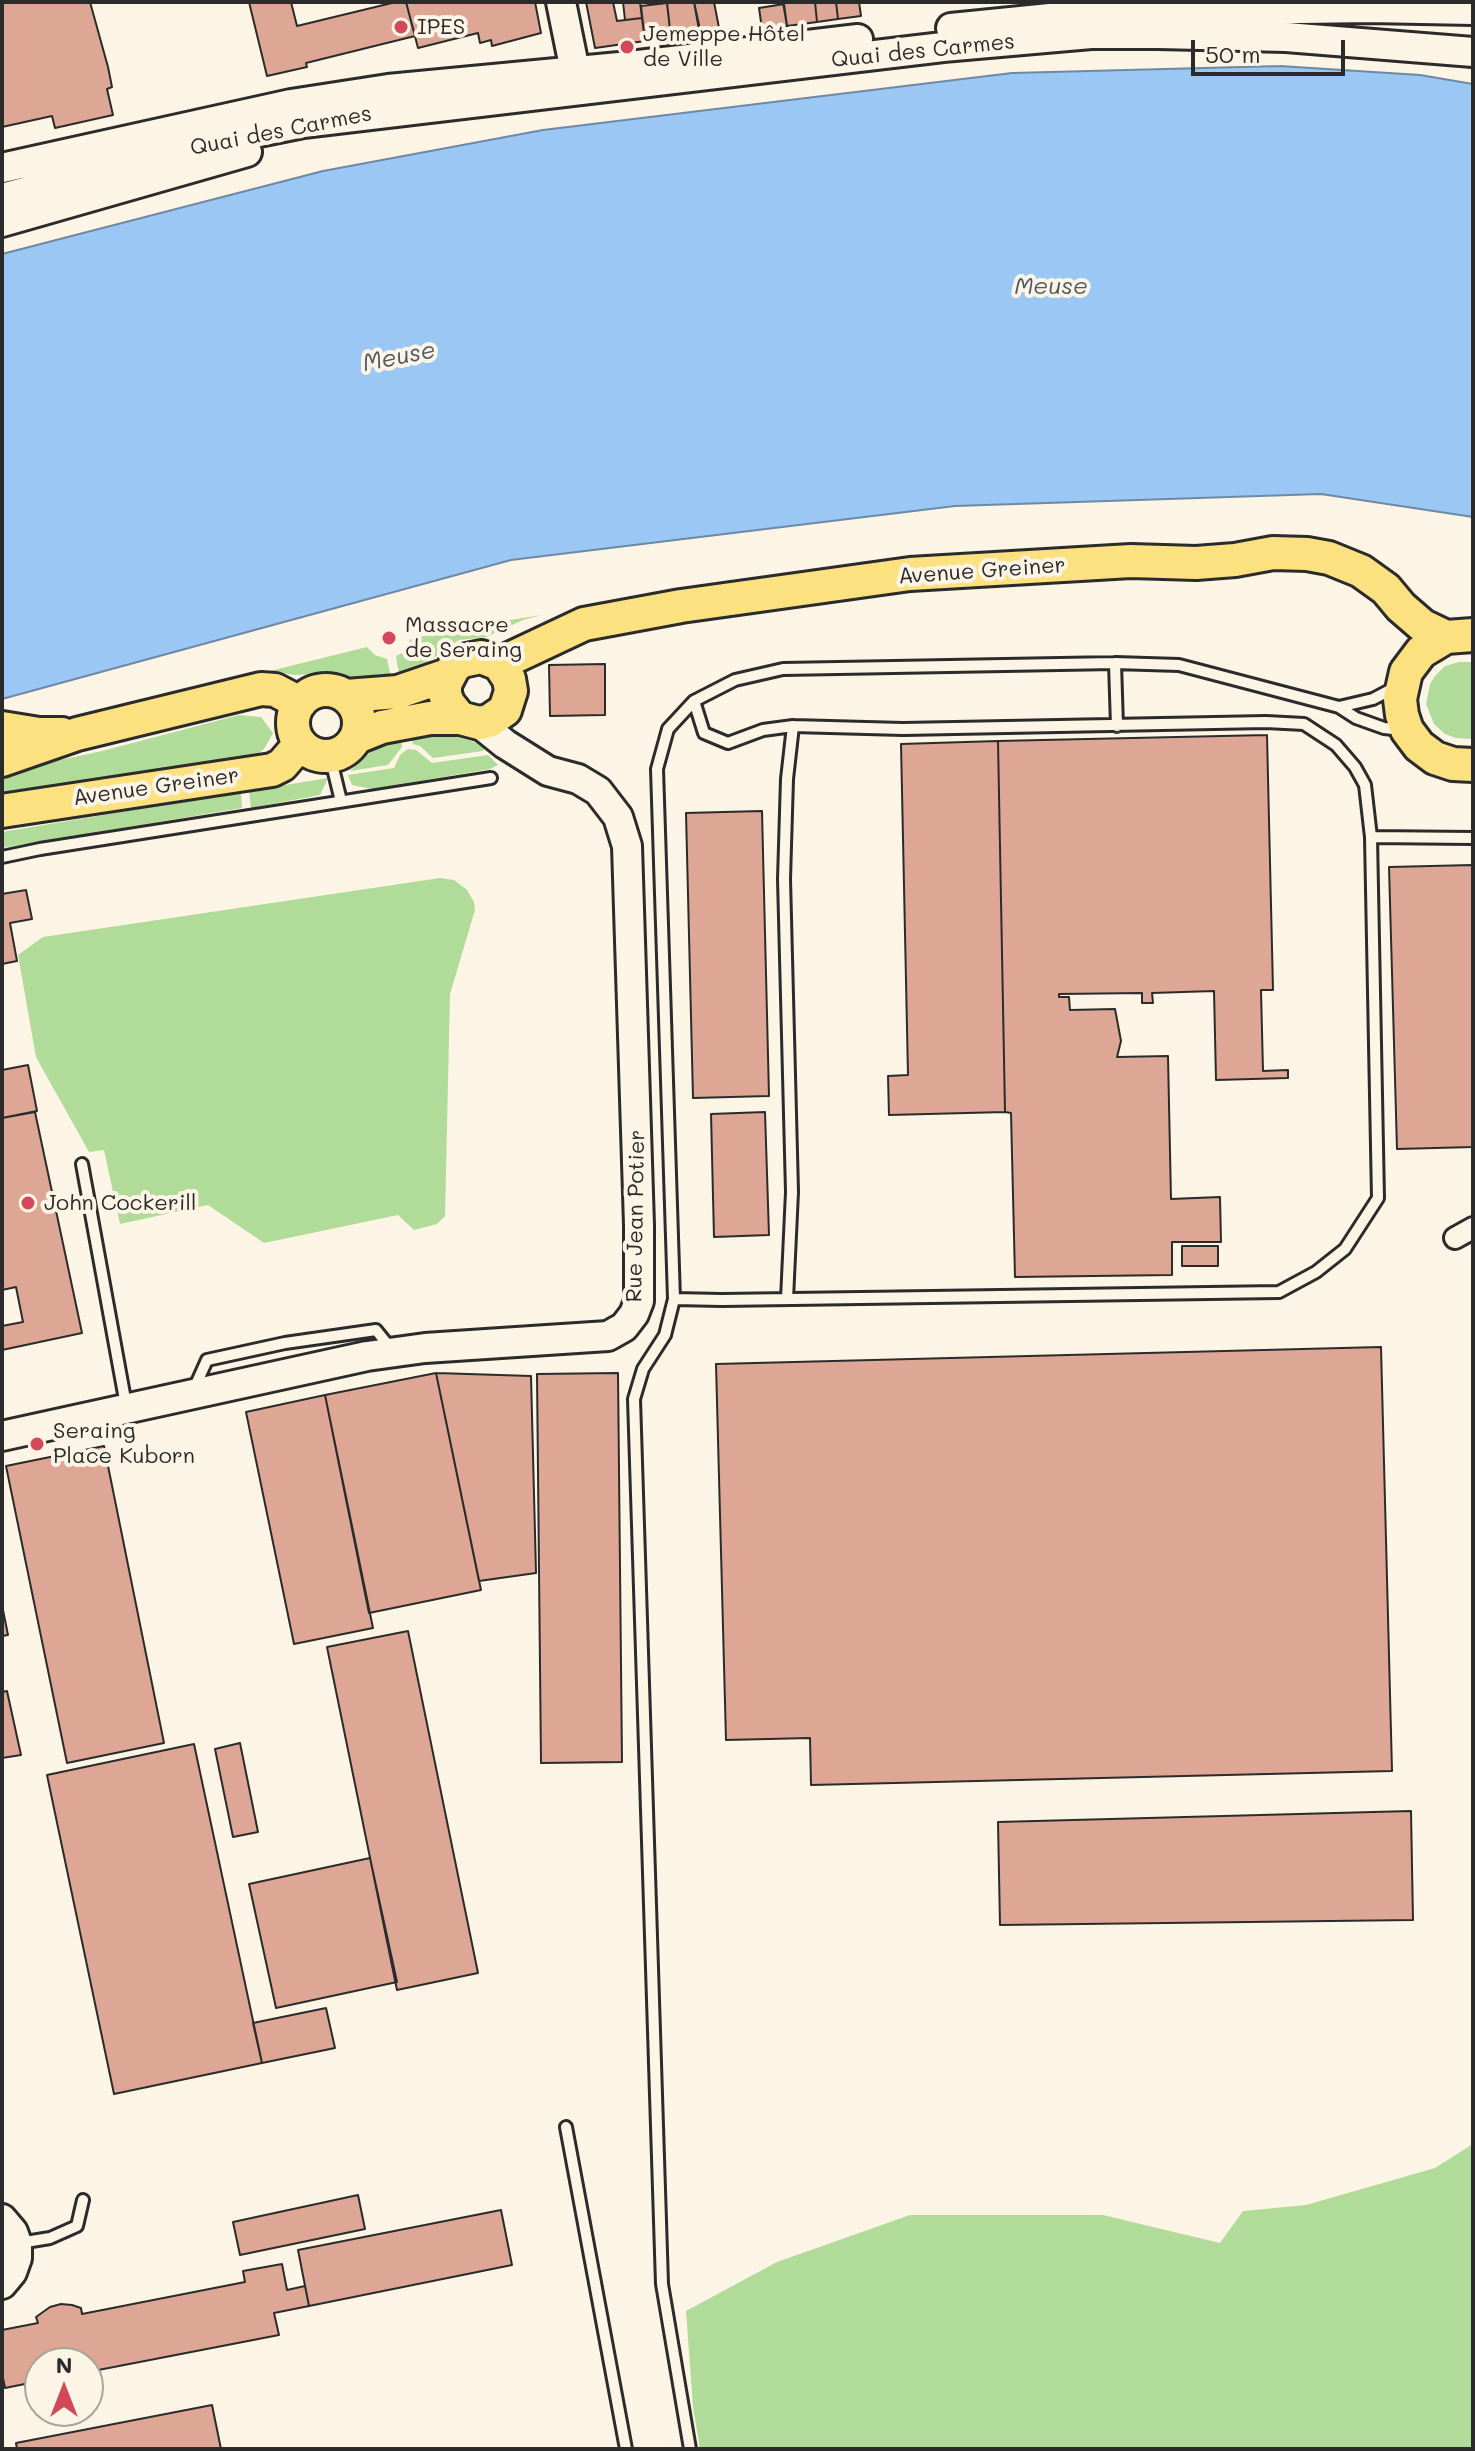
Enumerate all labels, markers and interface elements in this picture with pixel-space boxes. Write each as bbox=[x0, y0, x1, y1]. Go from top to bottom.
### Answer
place label: IPES bbox=[417, 14, 465, 40]
marker: IPES bbox=[392, 18, 410, 36]
place label: Jemeppe Hôtel de Ville bbox=[643, 21, 805, 72]
scale bar bbox=[1195, 24, 1349, 74]
street label: Quai des Carmes bbox=[830, 28, 1016, 74]
marker: Jemeppe Hôtel de Ville bbox=[618, 38, 636, 56]
text: 50 m bbox=[1205, 38, 1261, 69]
street label: Quai des Carmes bbox=[188, 100, 374, 162]
water label: Meuse bbox=[1014, 273, 1088, 301]
water label: Meuse bbox=[360, 336, 438, 378]
street label: Avenue Greiner bbox=[897, 552, 1067, 590]
place label: Massacre de Seraing bbox=[405, 612, 522, 664]
marker: Massacre de Seraing bbox=[380, 629, 398, 647]
street label: Avenue Greiner bbox=[71, 762, 241, 812]
street label: Rue Jean Potier bbox=[621, 1129, 651, 1303]
place label: John Cockerill bbox=[44, 1190, 197, 1216]
marker: John Cockerill bbox=[19, 1194, 37, 1212]
place label: Seraing Place Kuborn bbox=[53, 1418, 195, 1470]
marker: Seraing Place Kuborn bbox=[28, 1435, 46, 1453]
north arrow bbox=[24, 2347, 104, 2427]
text: N bbox=[56, 2350, 72, 2379]

